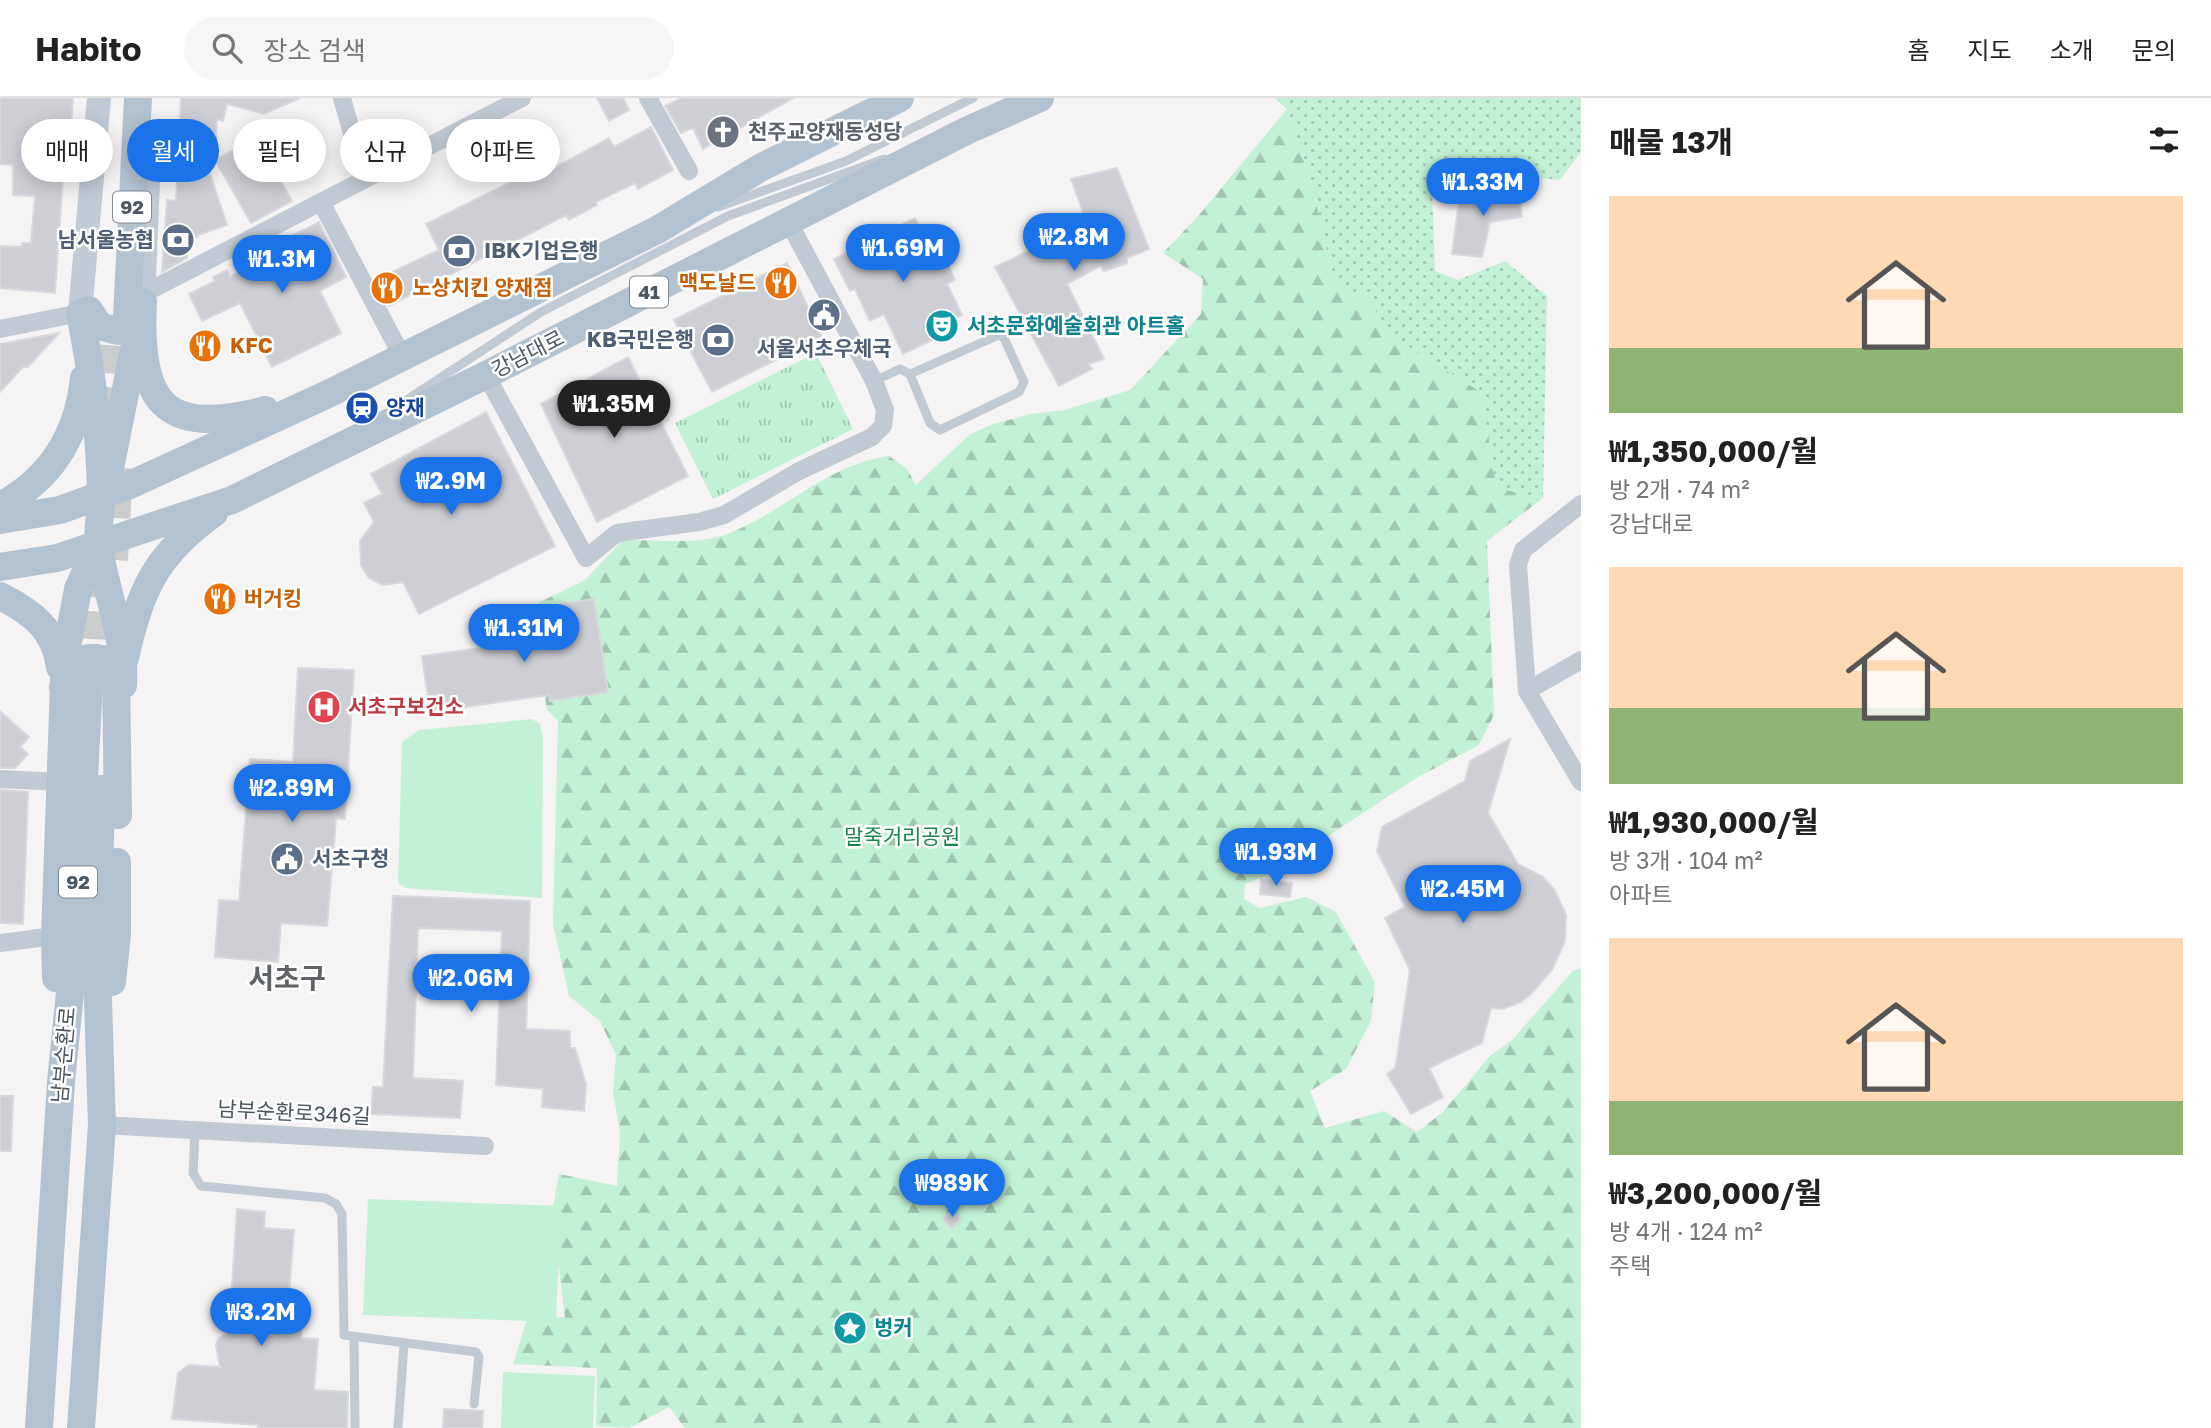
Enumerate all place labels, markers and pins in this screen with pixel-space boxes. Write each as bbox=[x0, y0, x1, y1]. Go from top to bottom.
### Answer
church icon: 천주교양재동성당 bbox=[704, 113, 742, 151]
place label: 천주교양재동성당 bbox=[748, 118, 903, 144]
pin: ₩1.33M bbox=[1426, 158, 1540, 218]
pin: ₩2.8M bbox=[1025, 214, 1123, 273]
bank icon: 남서울농협 bbox=[159, 221, 197, 259]
pin: ₩1.69M bbox=[846, 225, 960, 284]
place label: 남서울농협 bbox=[57, 226, 154, 252]
bank icon: IBK기업은행 bbox=[440, 232, 478, 270]
pin: ₩1.3M bbox=[233, 236, 331, 295]
place label: IBK기업은행 bbox=[484, 237, 598, 263]
restaurant icon: 맥도날드 bbox=[762, 264, 800, 302]
restaurant icon: 노상치킨 양재점 bbox=[368, 269, 406, 307]
place label: 맥도날드 bbox=[679, 269, 756, 295]
place label: 노상치킨 양재점 bbox=[412, 274, 553, 300]
public building icon: 서울서초우체국 bbox=[805, 296, 843, 334]
theatre icon: 서초문화예술회관 아트홀 bbox=[923, 307, 961, 345]
place label: 서초문화예술회관 아트홀 bbox=[967, 312, 1185, 338]
bank icon: KB국민은행 bbox=[699, 321, 737, 359]
place label: KB국민은행 bbox=[587, 326, 694, 352]
restaurant icon: KFC bbox=[186, 327, 224, 365]
place label: KFC bbox=[230, 332, 273, 358]
place label: 서울서초우체국 bbox=[756, 335, 892, 361]
pin: ₩1.35M bbox=[557, 380, 671, 440]
station icon: 양재 bbox=[343, 389, 381, 427]
place label: 양재 bbox=[386, 394, 425, 420]
pin: ₩2.9M bbox=[402, 458, 500, 517]
restaurant icon: 버거킹 bbox=[201, 580, 239, 618]
place label: 버거킹 bbox=[244, 585, 302, 611]
pin: ₩1.31M bbox=[467, 604, 581, 664]
hospital icon: 서초구보건소 bbox=[305, 688, 343, 726]
place label: 서초구보건소 bbox=[348, 693, 464, 719]
pin: ₩2.89M bbox=[235, 764, 349, 824]
pin: ₩1.93M bbox=[1219, 828, 1333, 888]
public building icon: 서초구청 bbox=[268, 840, 306, 878]
place label: 서초구청 bbox=[312, 845, 389, 871]
pin: ₩2.45M bbox=[1406, 866, 1520, 925]
pin: ₩2.06M bbox=[414, 954, 528, 1014]
pin: ₩989K bbox=[903, 1160, 1001, 1219]
pin: ₩3.2M bbox=[212, 1288, 310, 1348]
place icon: 벙커 bbox=[831, 1309, 869, 1347]
place label: 벙커 bbox=[874, 1314, 913, 1340]

